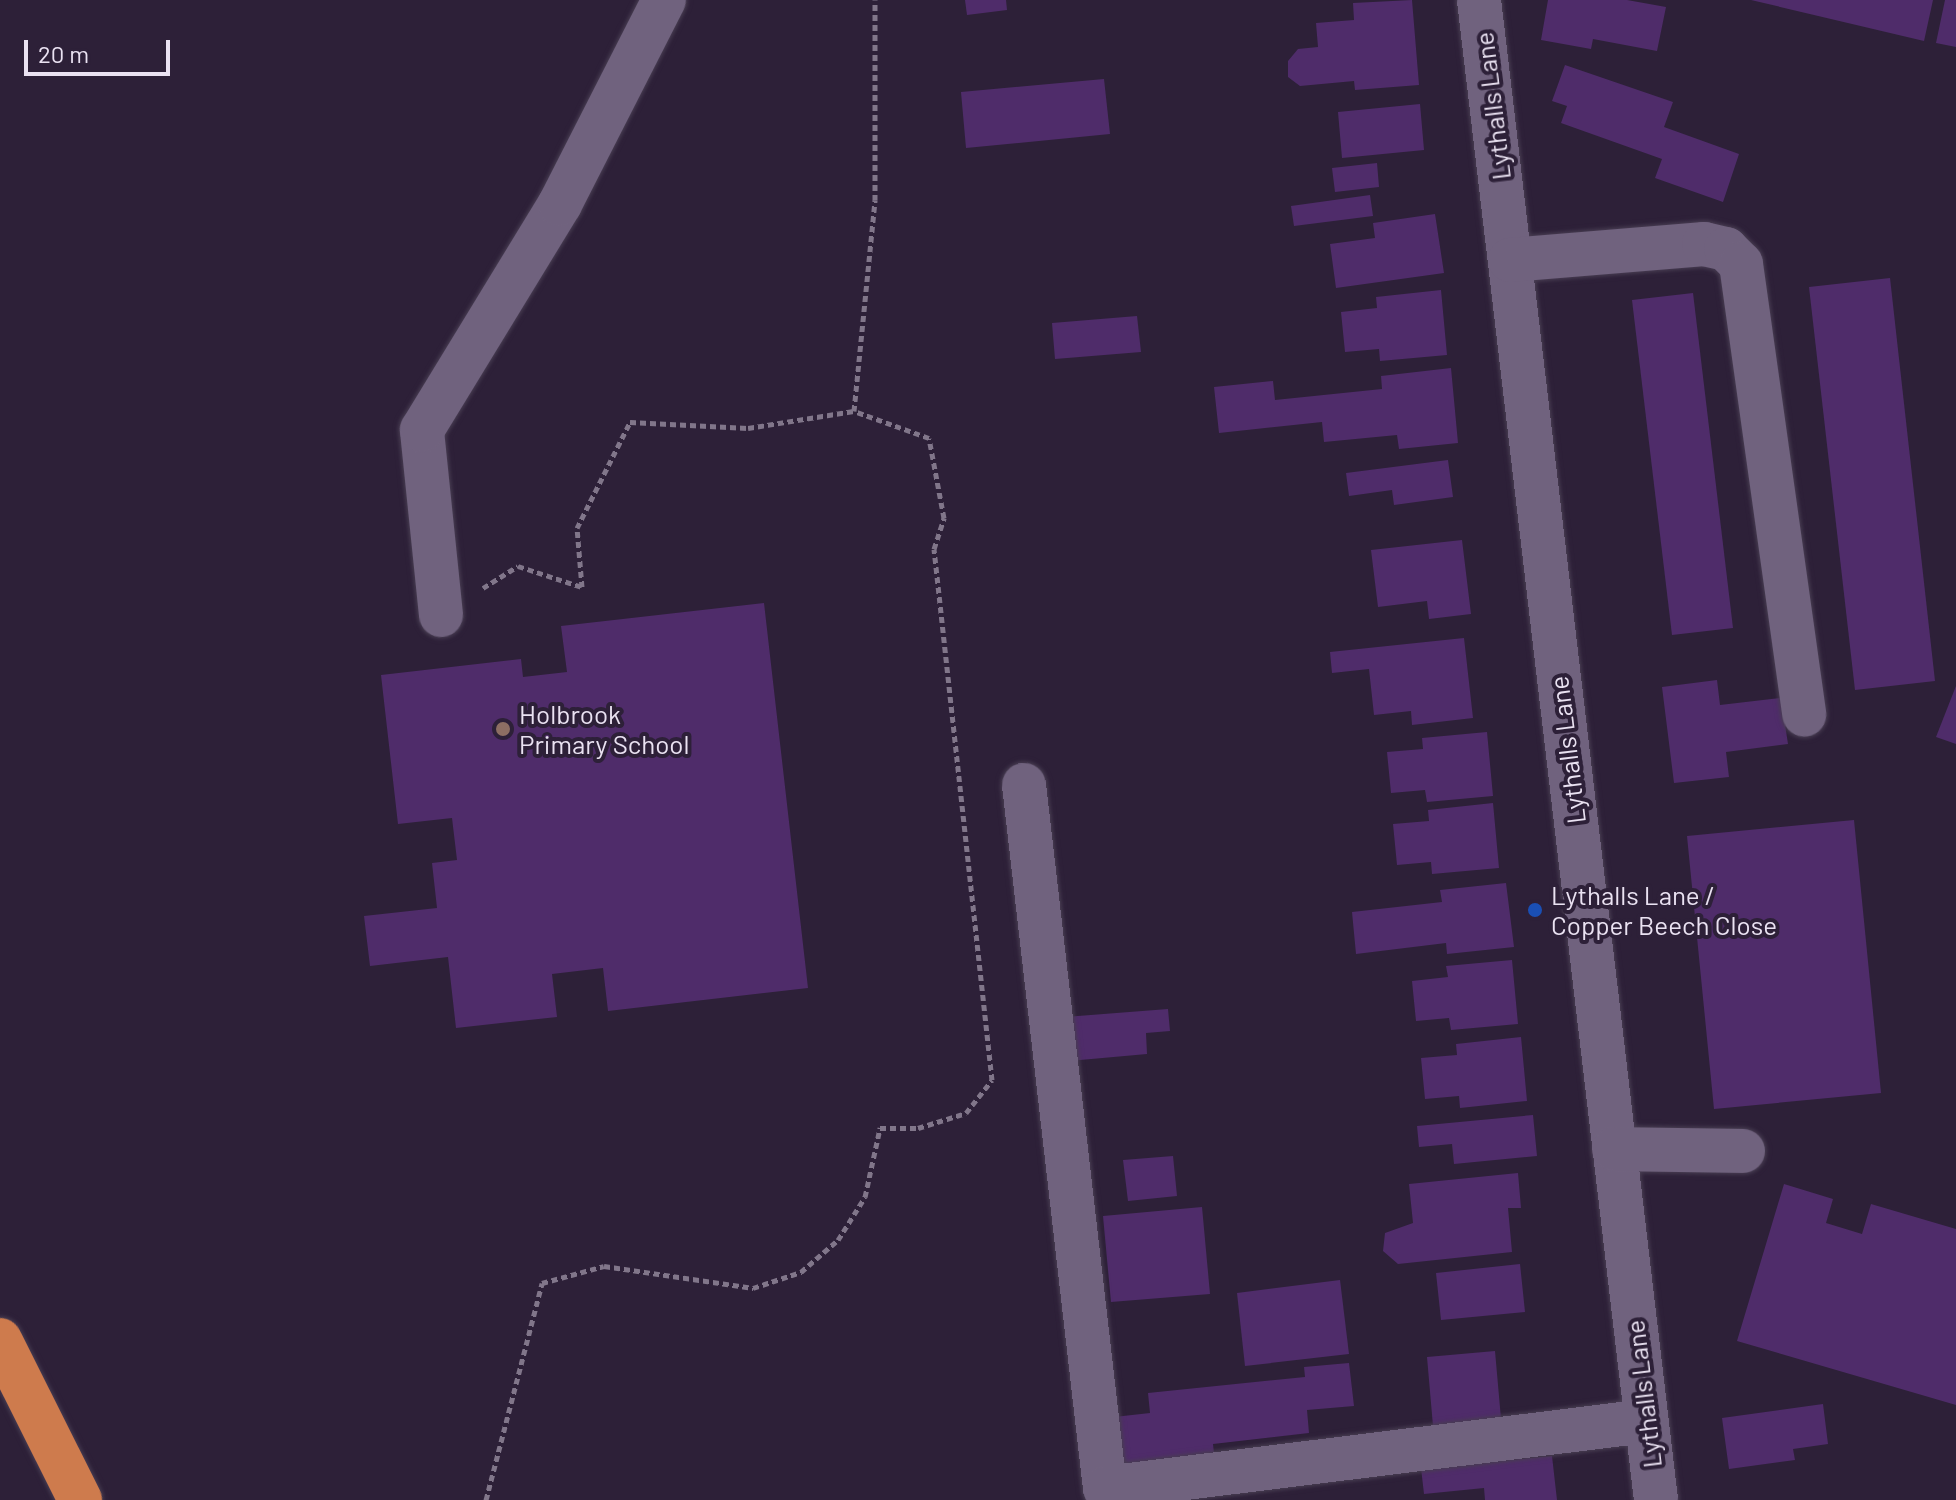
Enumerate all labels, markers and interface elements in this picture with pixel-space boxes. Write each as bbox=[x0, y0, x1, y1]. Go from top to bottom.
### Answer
scale bar bbox=[28, 24, 174, 74]
street label: Lythalls Lane bbox=[1467, 30, 1517, 182]
text: 20 m bbox=[38, 39, 89, 68]
street label: Lythalls Lane bbox=[1542, 674, 1592, 826]
place label: Holbrook Primary School bbox=[519, 698, 690, 760]
marker: Holbrook Primary School bbox=[494, 720, 512, 738]
place label: Lythalls Lane / Copper Beech Close bbox=[1551, 879, 1777, 940]
marker: Lythalls Lane / Copper Beech Close bbox=[1526, 901, 1544, 919]
street label: Lythalls Lane bbox=[1618, 1318, 1668, 1470]

